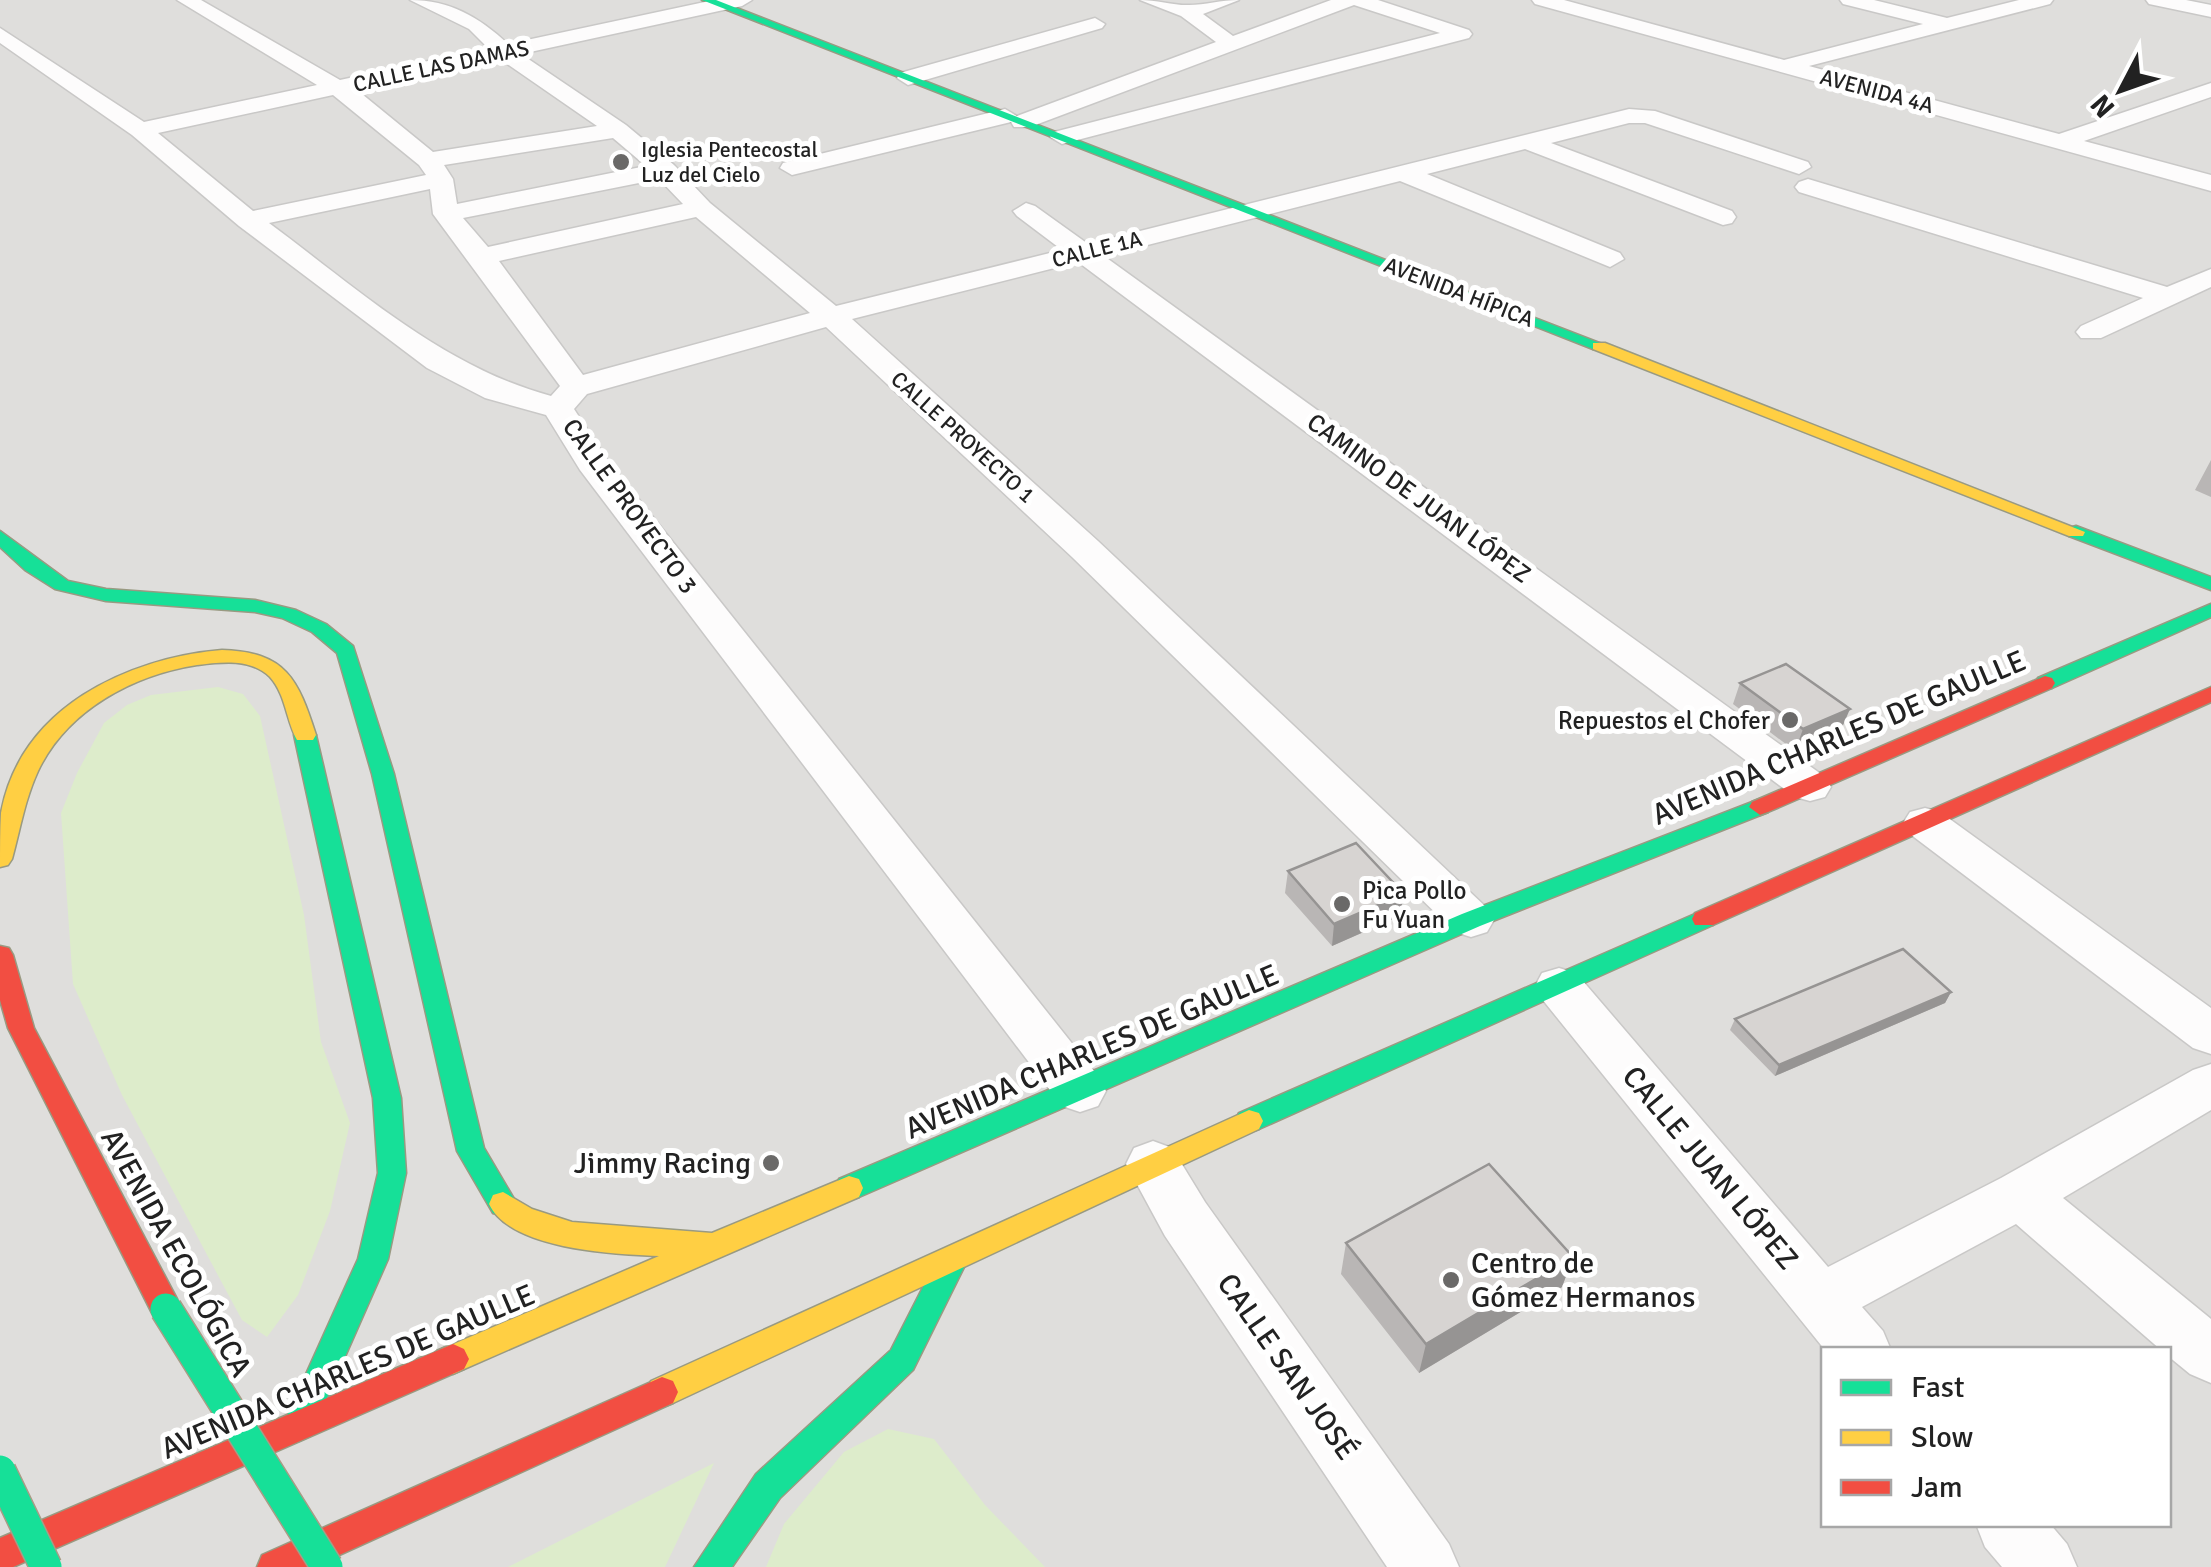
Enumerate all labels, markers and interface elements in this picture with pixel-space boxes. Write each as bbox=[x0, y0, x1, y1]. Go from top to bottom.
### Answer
street label: CALLE LAS DAMAS bbox=[351, 34, 531, 98]
north arrow bbox=[2071, 40, 2171, 140]
street label: AVENIDA 4A bbox=[1817, 63, 1937, 119]
text: N bbox=[2084, 87, 2122, 124]
place label: Iglesia Pentecostal Luz del Cielo bbox=[641, 136, 818, 188]
marker: Iglesia Pentecostal Luz del Cielo bbox=[610, 151, 632, 173]
street label: CALLE 1A bbox=[1049, 225, 1145, 273]
street label: AVENIDA HÍPICA bbox=[1380, 251, 1538, 333]
street label: CALLE PROYECTO 1 bbox=[886, 365, 1040, 509]
street label: CAMINO DE JUAN LÓPEZ bbox=[1301, 406, 1537, 590]
street label: CALLE PROYECTO 3 bbox=[556, 412, 704, 600]
street label: AVENIDA CHARLES DE GAULLE bbox=[1647, 642, 2031, 834]
place label: Repuestos el Chofer bbox=[1558, 705, 1771, 736]
marker: Repuestos el Chofer bbox=[1779, 709, 1801, 731]
place label: Pica Pollo Fu Yuan bbox=[1362, 875, 1467, 935]
marker: Pica Pollo Fu Yuan bbox=[1331, 893, 1353, 915]
street label: AVENIDA CHARLES DE GAULLE bbox=[900, 956, 1284, 1148]
street label: CALLE JUAN LÓPEZ bbox=[1614, 1059, 1806, 1277]
street label: AVENIDA ECOLÓGICA bbox=[92, 1123, 260, 1383]
place label: Jimmy Racing bbox=[574, 1145, 751, 1182]
marker: Jimmy Racing bbox=[760, 1152, 782, 1174]
place label: Centro de Gómez Hermanos bbox=[1471, 1245, 1695, 1316]
street label: CALLE SAN JOSÉ bbox=[1209, 1267, 1365, 1467]
marker: Centro de Gómez Hermanos bbox=[1440, 1269, 1462, 1291]
street label: AVENIDA CHARLES DE GAULLE bbox=[156, 1276, 540, 1468]
legend bbox=[1821, 1347, 2171, 1527]
text: Fast bbox=[1911, 1369, 1964, 1406]
text: Slow bbox=[1911, 1419, 1973, 1456]
text: Jam bbox=[1911, 1469, 1963, 1506]

